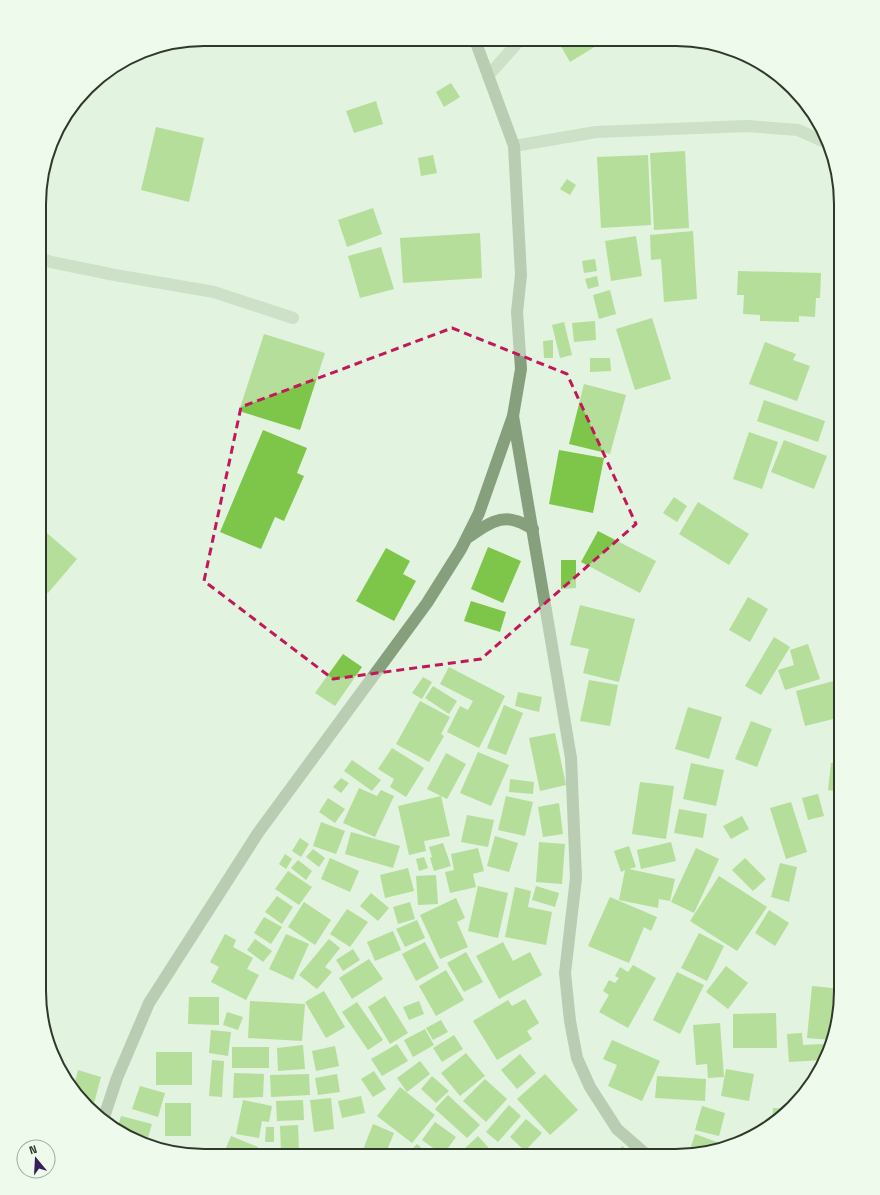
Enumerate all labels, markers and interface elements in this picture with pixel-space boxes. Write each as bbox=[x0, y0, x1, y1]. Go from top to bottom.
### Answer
north arrow bbox=[16, 1139, 56, 1179]
text: N bbox=[27, 1142, 39, 1157]

